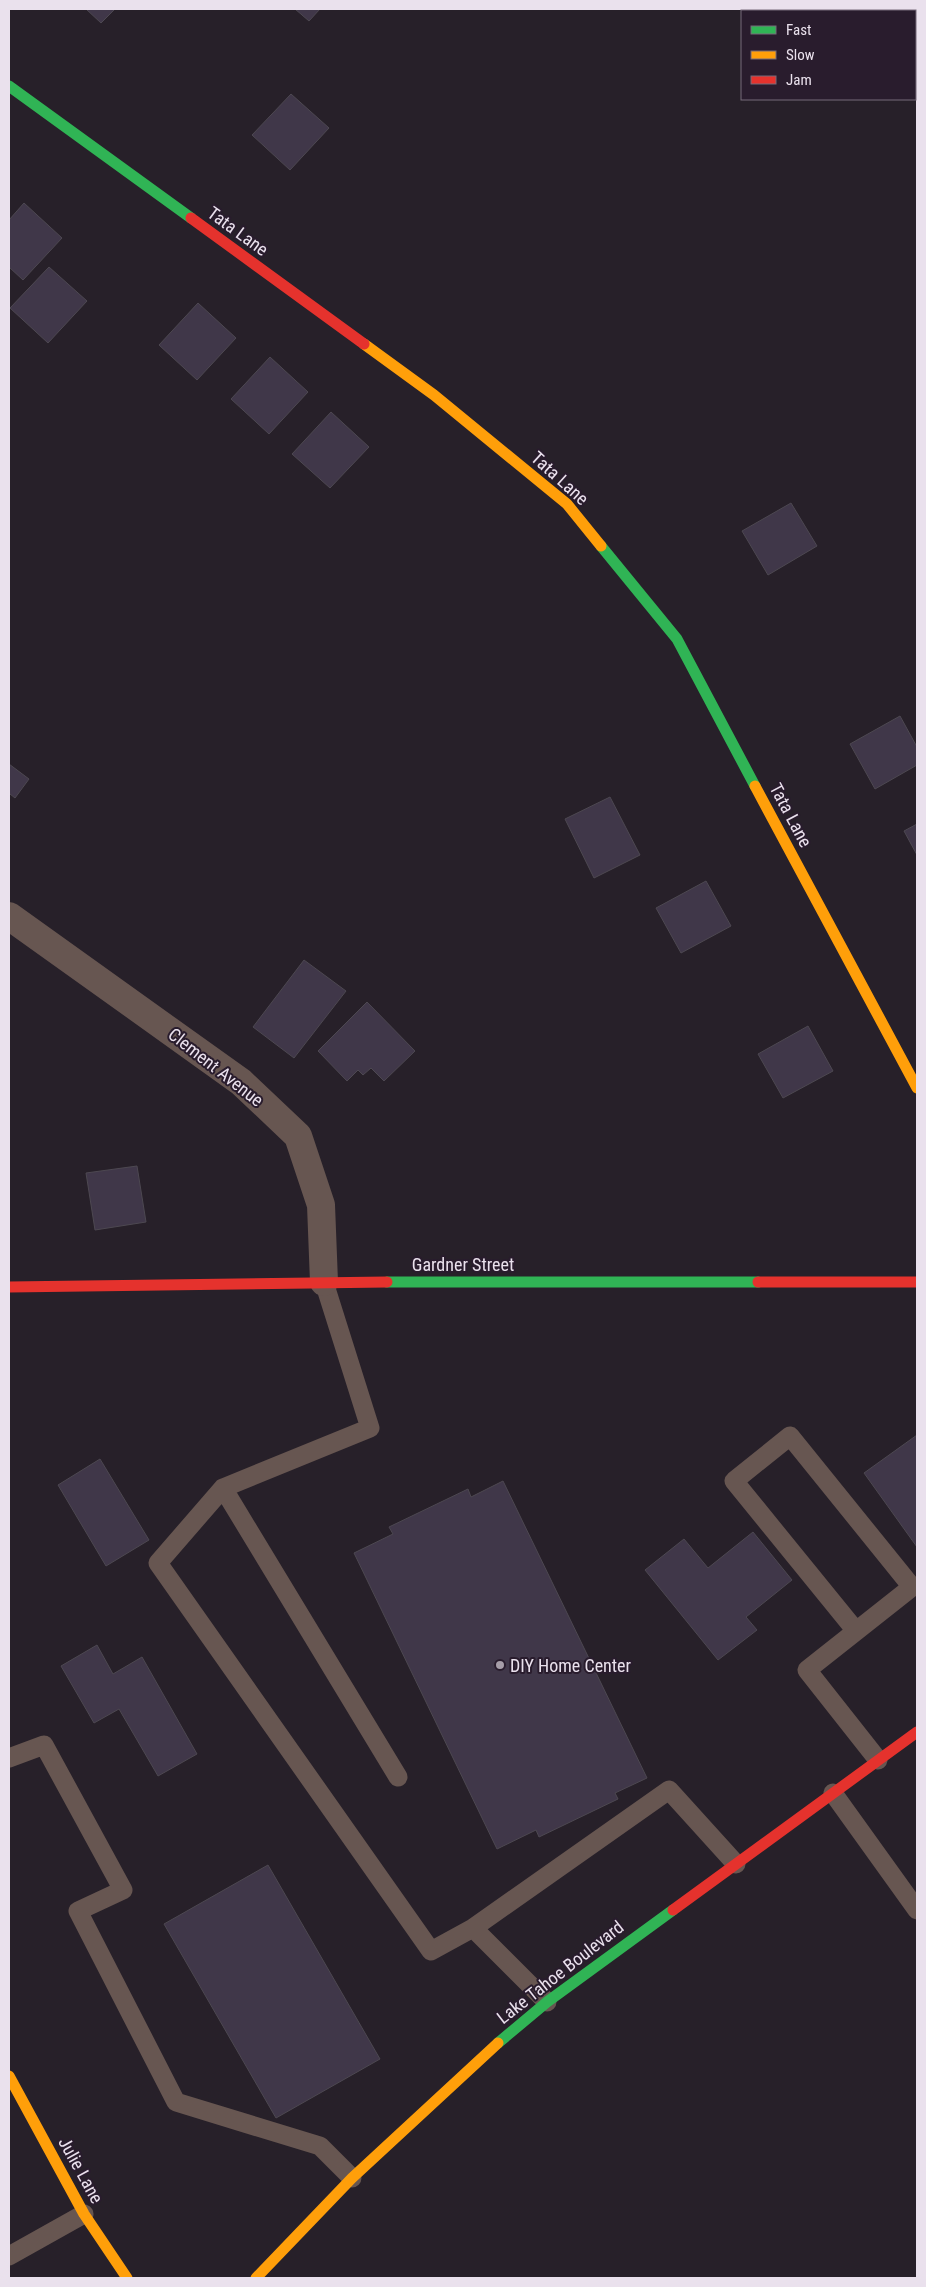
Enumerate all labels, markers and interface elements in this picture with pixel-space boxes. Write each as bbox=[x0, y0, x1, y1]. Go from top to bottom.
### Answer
legend bbox=[741, 10, 916, 100]
text: Fast bbox=[786, 21, 811, 39]
text: Slow bbox=[786, 46, 815, 64]
text: Jam bbox=[786, 71, 812, 89]
street label: Tata Lane bbox=[204, 202, 272, 260]
street label: Tata Lane bbox=[527, 447, 593, 509]
street label: Tata Lane bbox=[765, 779, 817, 851]
street label: Clement Avenue bbox=[164, 1023, 268, 1111]
street label: Gardner Street bbox=[412, 1254, 514, 1275]
place label: DIY Home Center bbox=[510, 1655, 632, 1676]
marker: DIY Home Center bbox=[494, 1659, 506, 1671]
street label: Lake Tahoe Boulevard bbox=[492, 1916, 628, 2028]
street label: Julie Lane bbox=[54, 2133, 108, 2207]

